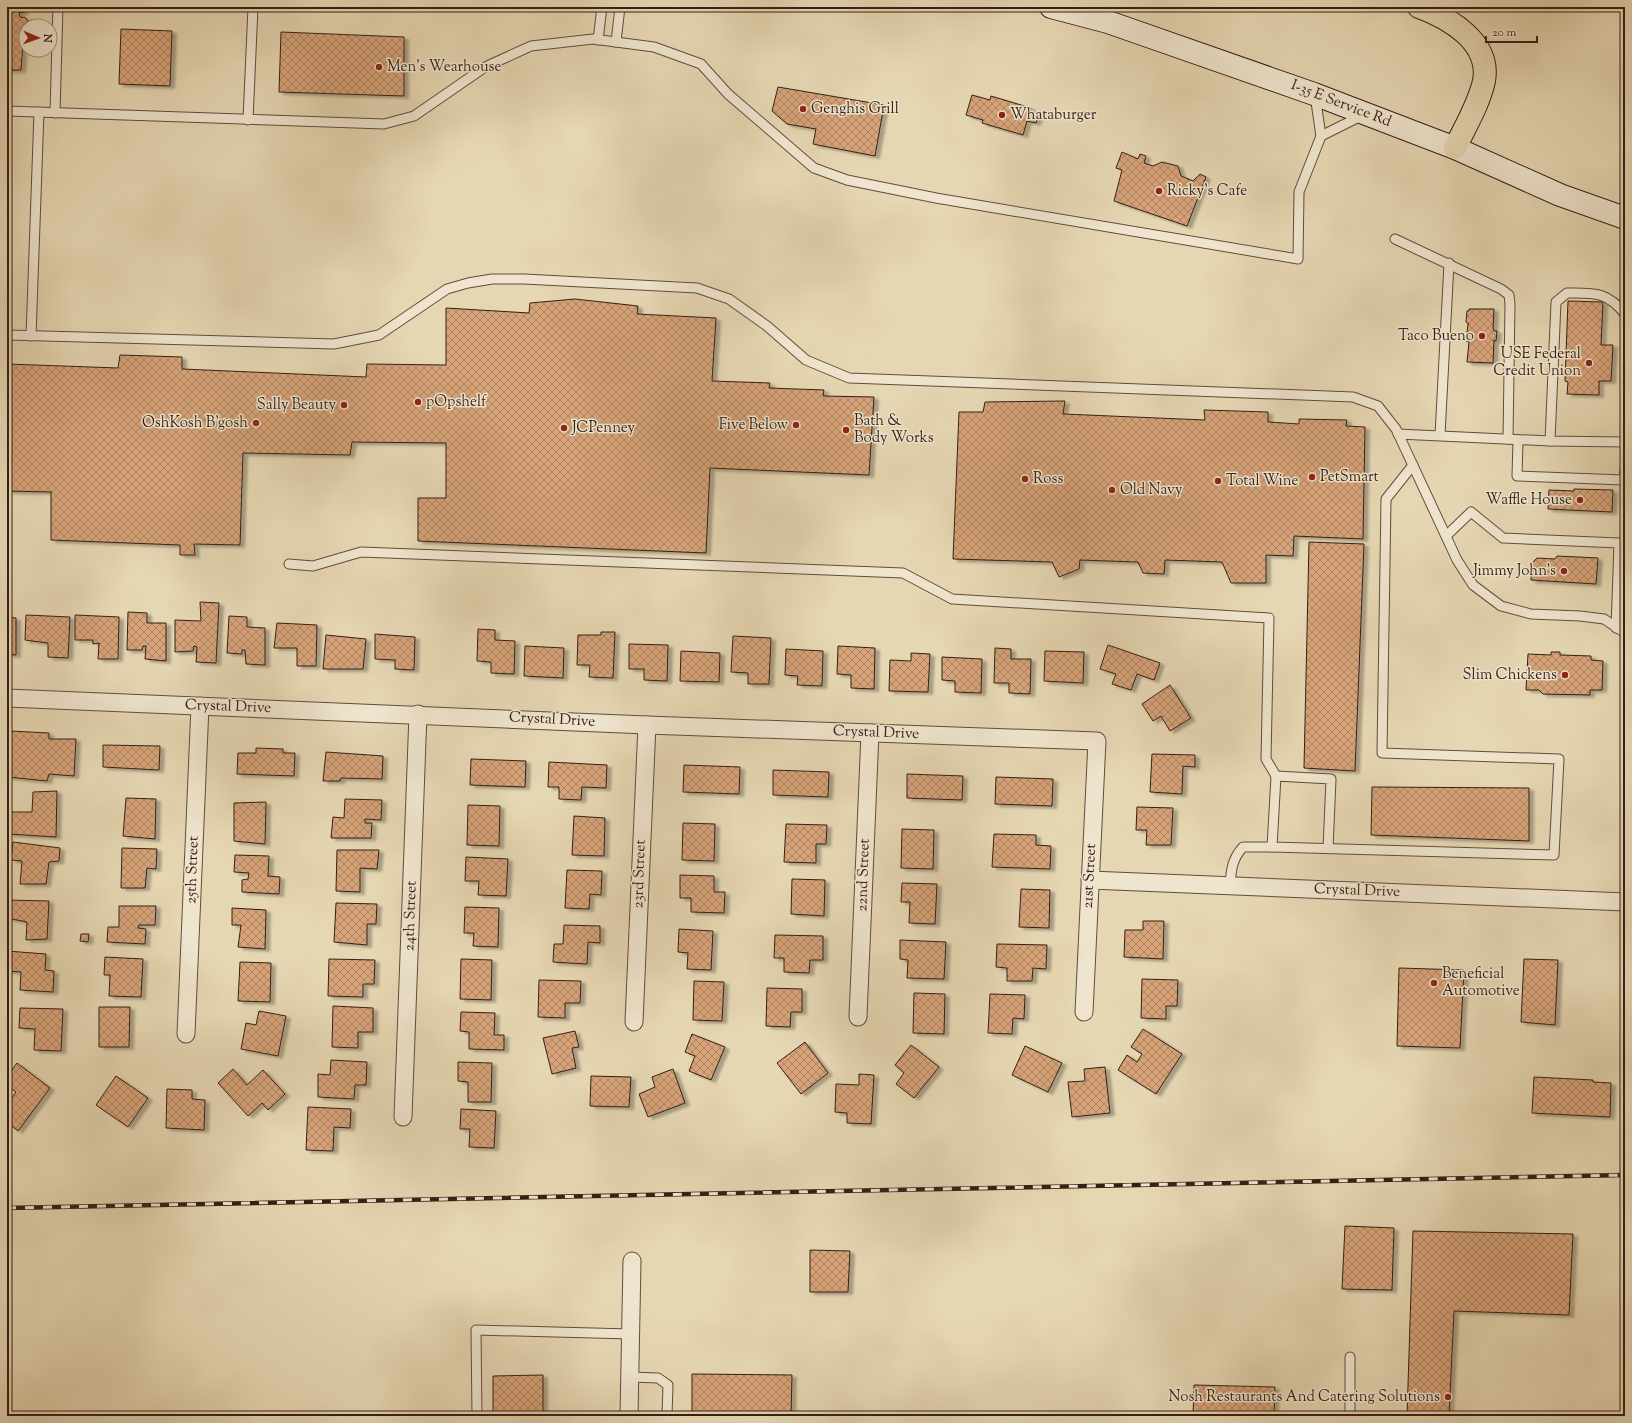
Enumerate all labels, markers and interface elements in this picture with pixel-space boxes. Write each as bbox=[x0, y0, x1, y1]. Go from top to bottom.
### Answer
north arrow bbox=[18, 18, 58, 58]
scale bar bbox=[1486, 18, 1537, 44]
text: 20 m bbox=[1492, 24, 1517, 42]
text: N bbox=[39, 33, 55, 43]
place label: Men's Wearhouse bbox=[387, 57, 501, 78]
marker: Men's Wearhouse bbox=[374, 62, 384, 72]
street label: I-35 E Service Rd bbox=[1288, 75, 1395, 133]
place label: Genghis Grill bbox=[811, 99, 899, 120]
marker: Genghis Grill bbox=[798, 104, 808, 114]
place label: Whataburger bbox=[1010, 105, 1097, 126]
marker: Whataburger bbox=[997, 110, 1007, 120]
place label: Ricky's Cafe bbox=[1167, 181, 1247, 202]
marker: Ricky's Cafe bbox=[1154, 186, 1164, 196]
place label: Taco Bueno bbox=[1398, 326, 1474, 347]
marker: Taco Bueno bbox=[1477, 331, 1487, 341]
place label: USE Federal Credit Union bbox=[1493, 344, 1581, 382]
marker: USE Federal Credit Union bbox=[1584, 358, 1594, 368]
place label: pOpshelf bbox=[426, 392, 487, 413]
place label: Sally Beauty bbox=[257, 395, 337, 416]
marker: pOpshelf bbox=[413, 397, 423, 407]
marker: Sally Beauty bbox=[339, 400, 349, 410]
place label: Bath & Body Works bbox=[854, 411, 934, 449]
place label: OshKosh B'gosh bbox=[142, 413, 248, 434]
place label: Five Below bbox=[719, 415, 788, 436]
marker: OshKosh B'gosh bbox=[251, 418, 261, 428]
place label: JCPenney bbox=[571, 418, 636, 439]
marker: Five Below bbox=[791, 420, 801, 430]
marker: JCPenney bbox=[559, 423, 569, 433]
marker: Bath & Body Works bbox=[841, 425, 851, 435]
place label: PetSmart bbox=[1320, 467, 1379, 488]
place label: Ross bbox=[1033, 469, 1063, 490]
place label: Total Wine bbox=[1226, 471, 1299, 492]
marker: PetSmart bbox=[1307, 472, 1317, 482]
marker: Ross bbox=[1020, 474, 1030, 484]
marker: Total Wine bbox=[1213, 476, 1223, 486]
place label: Old Navy bbox=[1120, 480, 1183, 501]
marker: Old Navy bbox=[1107, 485, 1117, 495]
place label: Waffle House bbox=[1485, 490, 1572, 511]
marker: Waffle House bbox=[1575, 495, 1585, 505]
place label: Jimmy John's bbox=[1472, 561, 1556, 582]
marker: Jimmy John's bbox=[1559, 566, 1569, 576]
place label: Slim Chickens bbox=[1463, 665, 1557, 686]
marker: Slim Chickens bbox=[1560, 670, 1570, 680]
street label: Crystal Drive bbox=[184, 695, 272, 719]
street label: Crystal Drive bbox=[508, 707, 596, 733]
street label: Crystal Drive bbox=[832, 721, 920, 745]
street label: 25th Street bbox=[181, 836, 205, 904]
street label: 22nd Street bbox=[852, 838, 876, 912]
street label: 23rd Street bbox=[628, 839, 652, 909]
street label: 21st Street bbox=[1078, 843, 1102, 909]
street label: Crystal Drive bbox=[1313, 879, 1401, 903]
street label: 24th Street bbox=[399, 880, 423, 952]
place label: Beneficial Automotive bbox=[1442, 964, 1520, 1002]
marker: Beneficial Automotive bbox=[1429, 978, 1439, 988]
place label: Nosh Restaurants And Catering Solutions bbox=[1168, 1387, 1440, 1408]
marker: Nosh Restaurants And Catering Solutions bbox=[1443, 1392, 1453, 1402]

